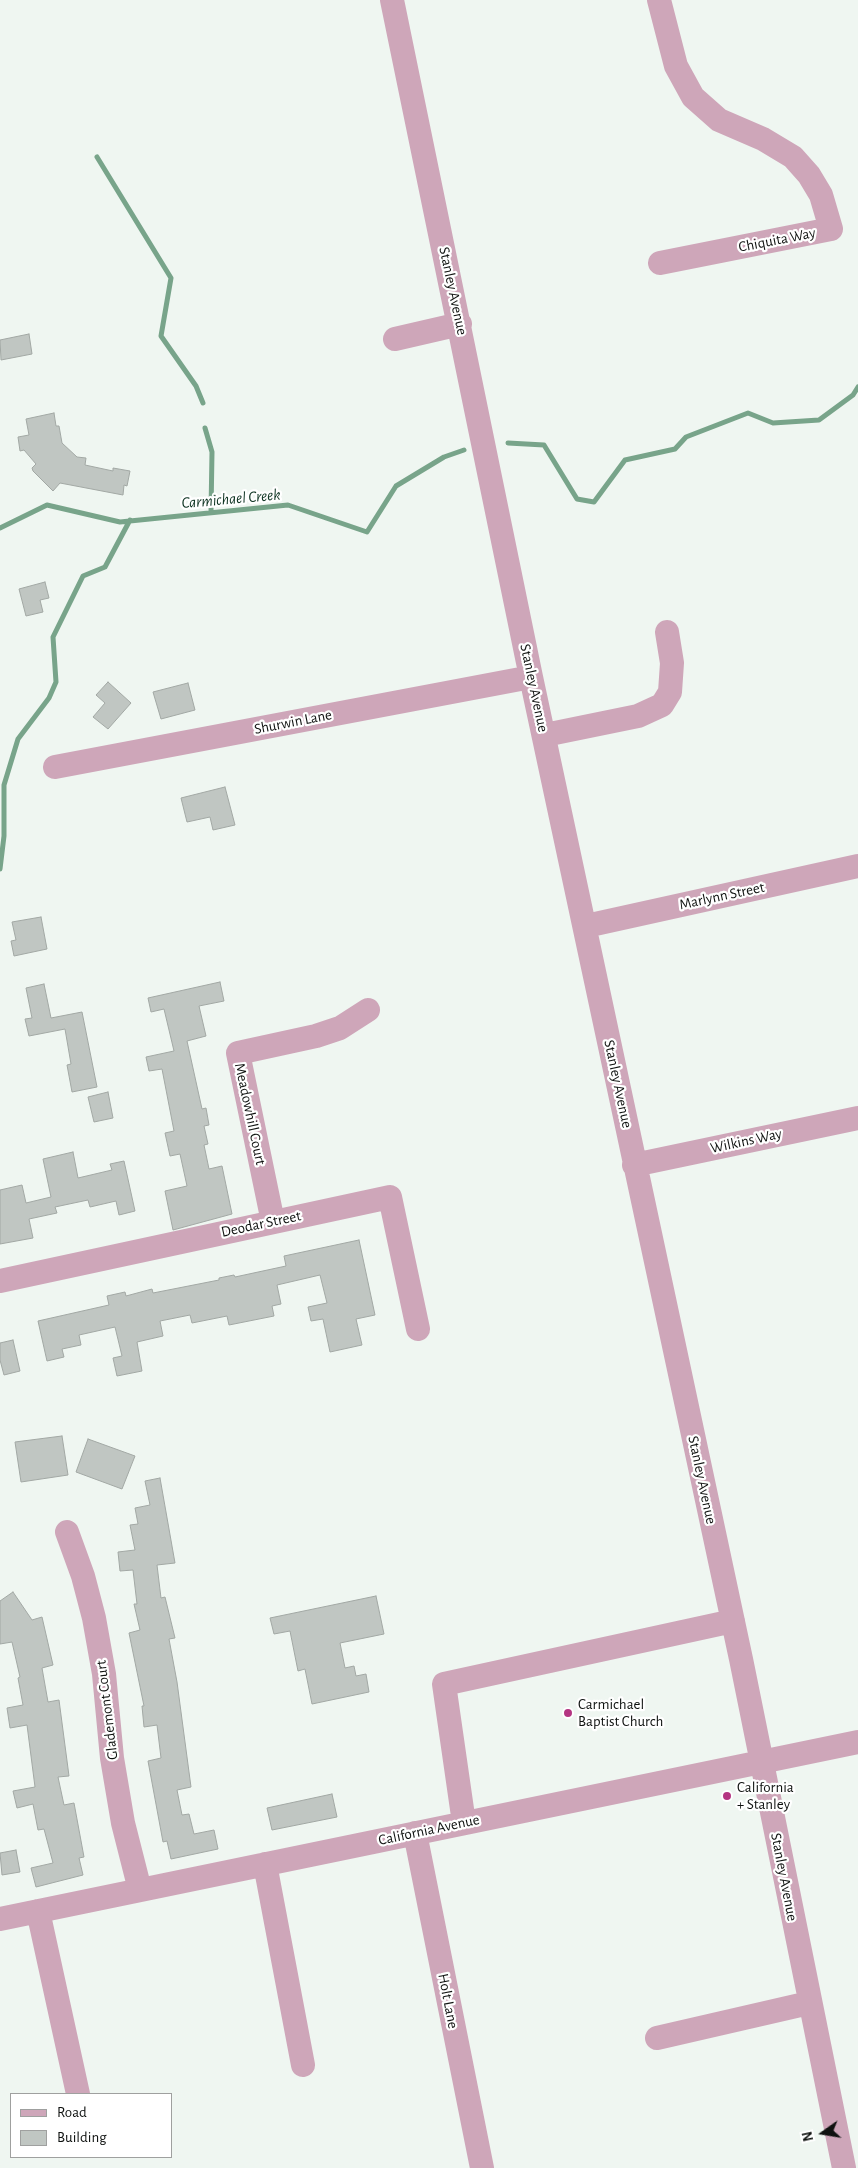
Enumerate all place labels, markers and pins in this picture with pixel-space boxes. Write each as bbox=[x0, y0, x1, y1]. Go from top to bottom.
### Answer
place label: Carmichael Baptist Church bbox=[578, 1695, 663, 1730]
marker: Carmichael Baptist Church bbox=[562, 1707, 574, 1719]
place label: California + Stanley bbox=[737, 1778, 794, 1813]
marker: California + Stanley bbox=[721, 1790, 733, 1802]

